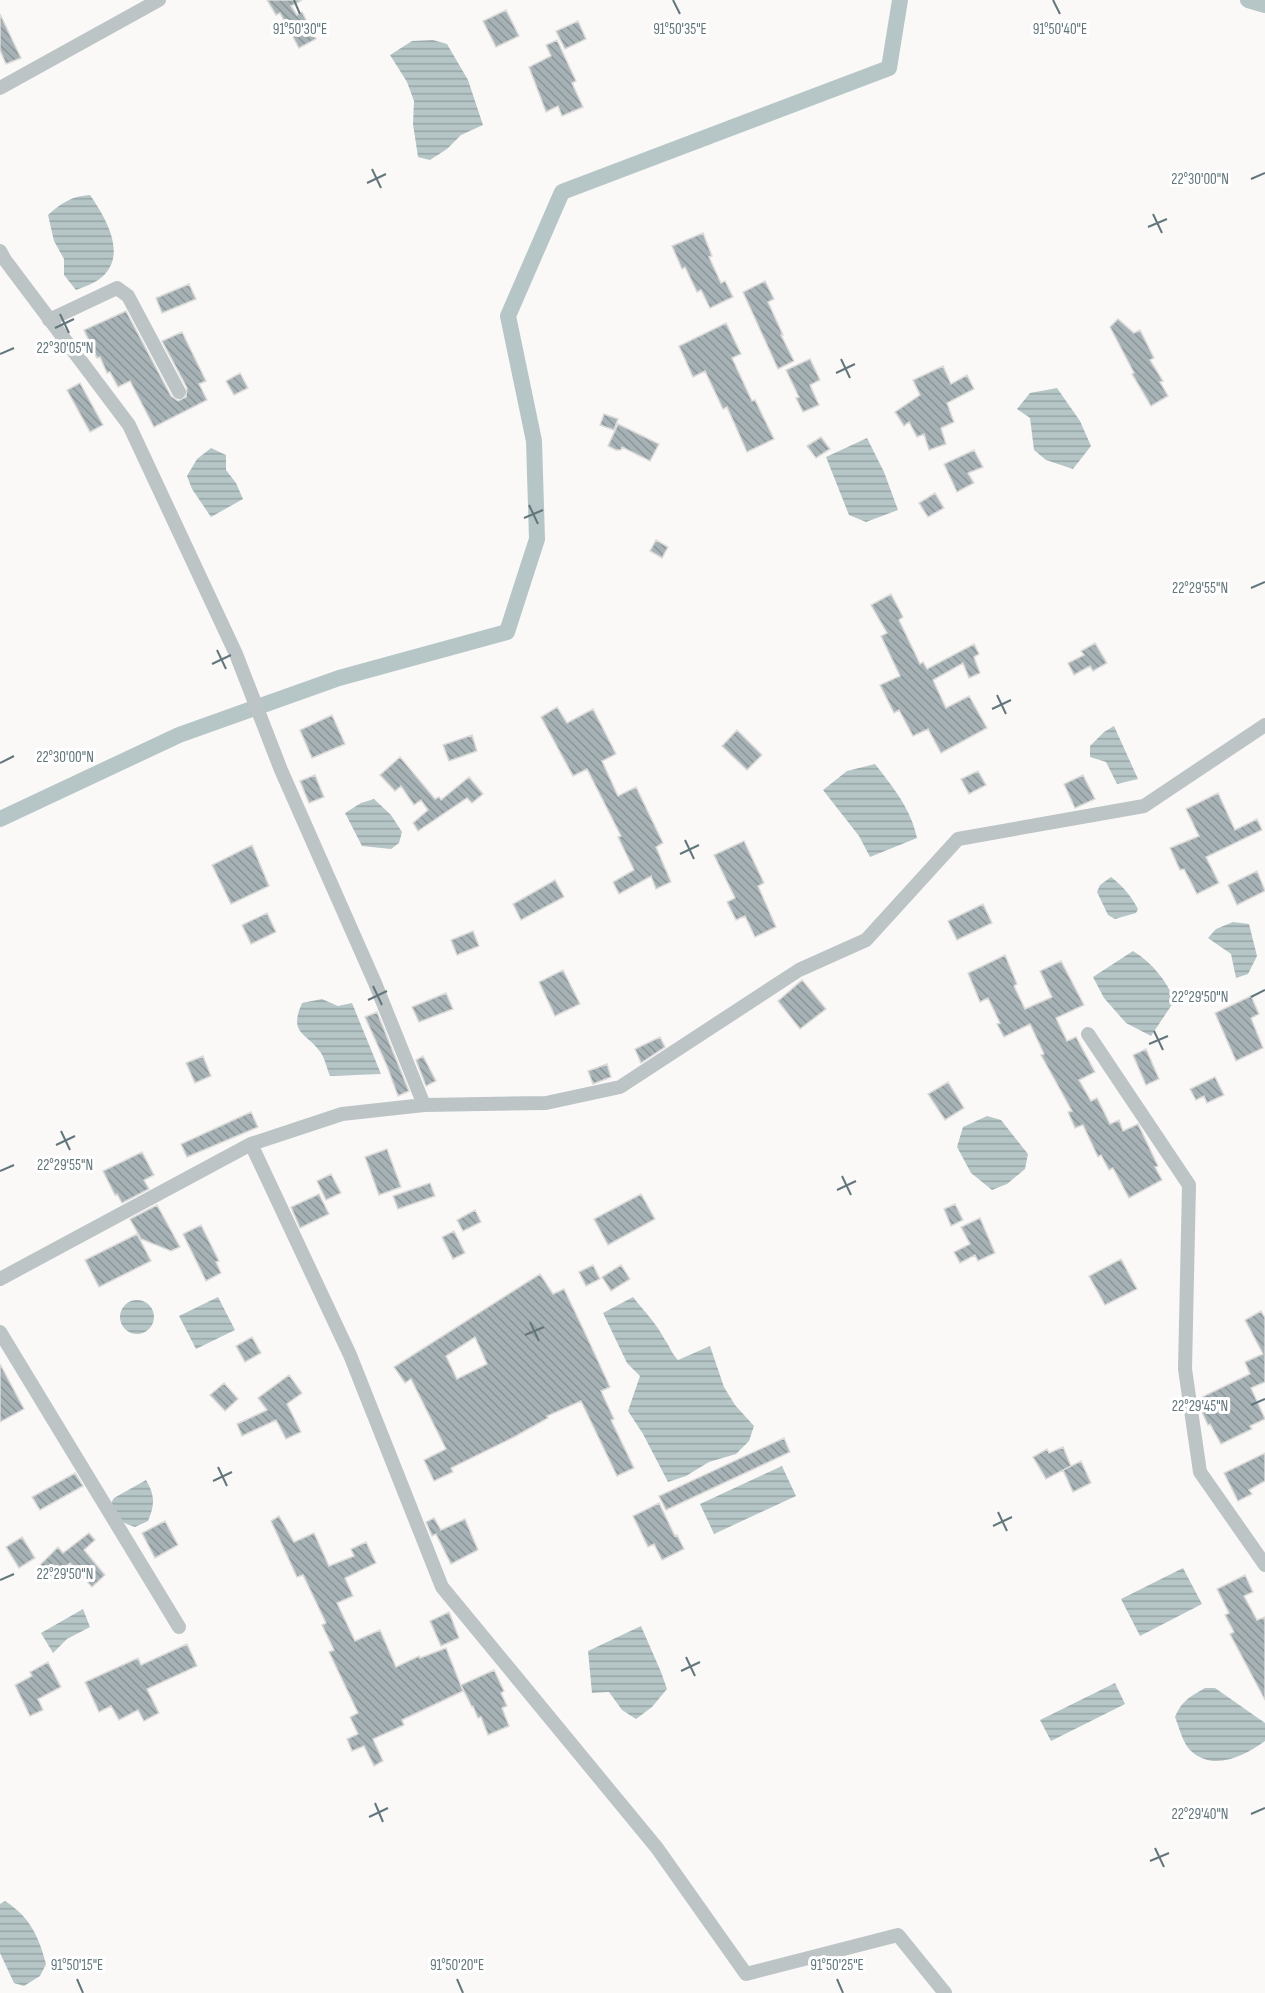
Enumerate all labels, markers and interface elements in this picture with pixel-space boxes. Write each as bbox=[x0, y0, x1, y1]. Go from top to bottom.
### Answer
text: 91°50'30"E bbox=[273, 20, 327, 39]
text: 91°50'35"E bbox=[653, 20, 707, 39]
text: 91°50'40"E bbox=[1033, 20, 1087, 39]
text: 22°30'00"N bbox=[1171, 170, 1229, 189]
text: 22°30'05"N bbox=[37, 339, 93, 358]
text: 22°29'55"N bbox=[1172, 579, 1228, 598]
text: 22°30'00"N bbox=[36, 748, 94, 767]
text: 22°29'50"N bbox=[1172, 988, 1228, 1007]
text: 22°29'55"N bbox=[37, 1156, 93, 1175]
text: 22°29'45"N bbox=[1172, 1397, 1228, 1416]
text: 22°29'50"N bbox=[37, 1565, 93, 1584]
text: 22°29'40"N bbox=[1171, 1805, 1229, 1824]
text: 91°50'15"E bbox=[51, 1956, 103, 1975]
text: 91°50'20"E bbox=[430, 1956, 484, 1975]
text: 91°50'25"E bbox=[810, 1956, 864, 1975]

